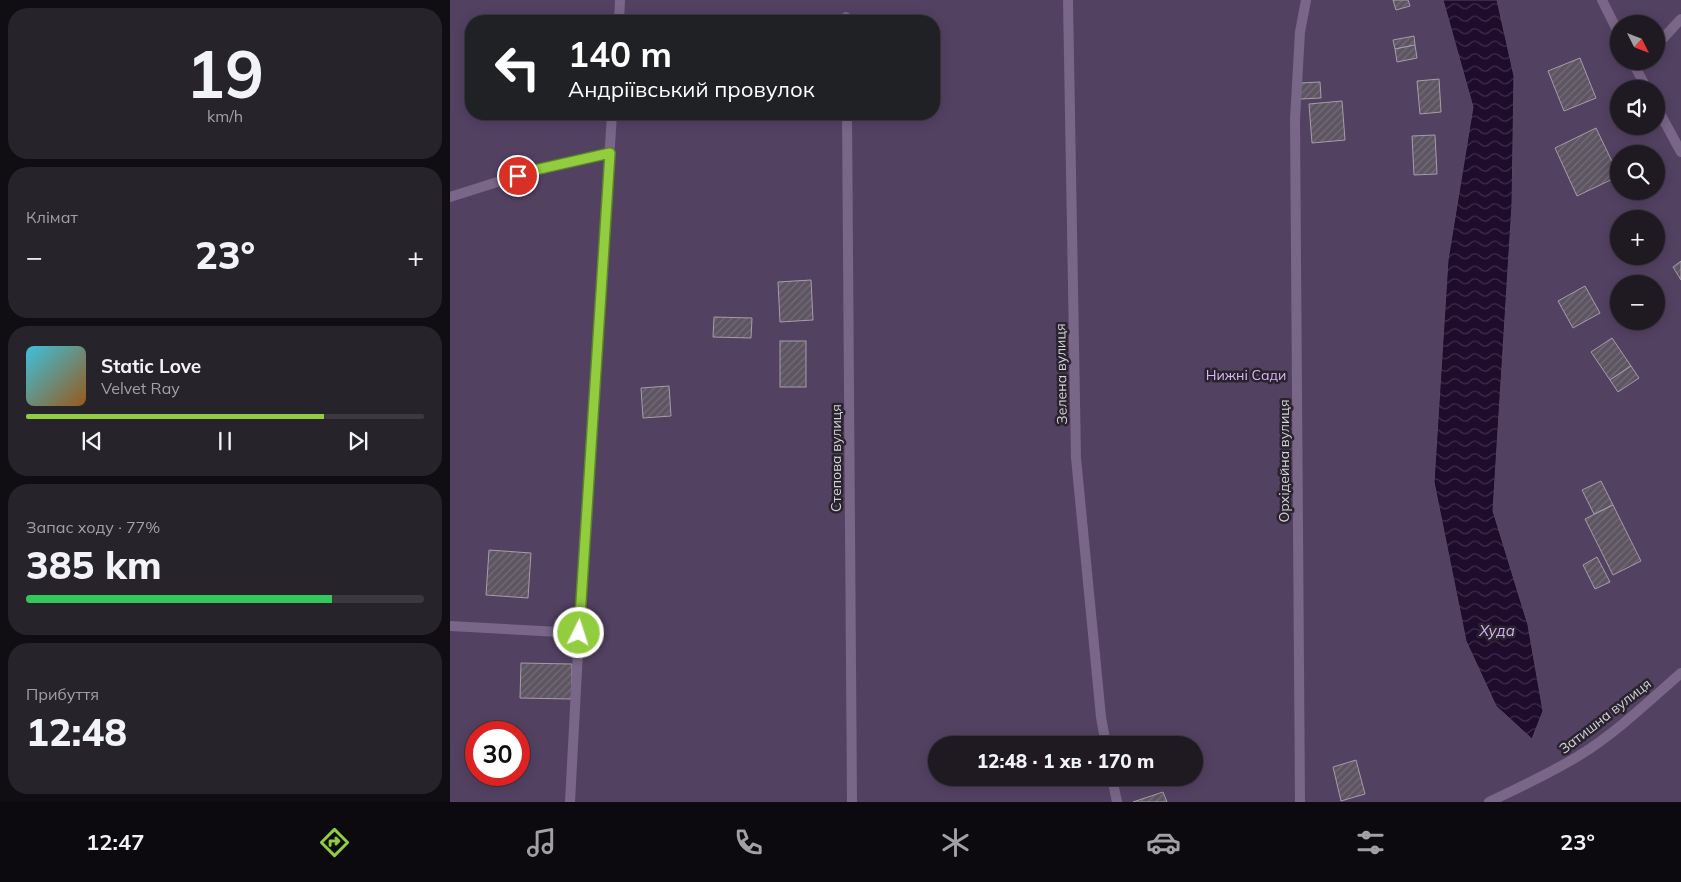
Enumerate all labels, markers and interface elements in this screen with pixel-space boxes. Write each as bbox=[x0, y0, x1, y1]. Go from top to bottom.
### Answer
north arrow bbox=[1610, 15, 1665, 70]
map controls bbox=[1610, 15, 1665, 330]
text: 140 m bbox=[568, 32, 672, 76]
text: 19 bbox=[186, 33, 264, 114]
icon: left bbox=[485, 35, 550, 100]
text: Андріївський провулок bbox=[568, 75, 815, 103]
button: sound bbox=[1610, 80, 1665, 135]
text: km/h bbox=[207, 106, 243, 126]
button: search bbox=[1610, 145, 1665, 200]
pin bbox=[497, 155, 539, 197]
icon: arrive bbox=[504, 162, 532, 190]
text: Клімат bbox=[26, 207, 78, 227]
button: + bbox=[1610, 210, 1665, 265]
text: 23° bbox=[195, 231, 255, 279]
text: − bbox=[26, 239, 43, 274]
text: + bbox=[407, 239, 424, 274]
button: − bbox=[1610, 275, 1665, 330]
street label: Зелена вулиця bbox=[1051, 323, 1071, 425]
text: Static Love bbox=[101, 354, 201, 378]
park label: Нижні Сади bbox=[1206, 366, 1286, 384]
text: Velvet Ray bbox=[101, 378, 180, 398]
street label: Орхідейна вулиця bbox=[1275, 399, 1293, 523]
street label: Степова вулиця bbox=[827, 404, 845, 512]
icon: previous bbox=[78, 427, 106, 455]
icon: pause bbox=[211, 427, 239, 455]
icon: next bbox=[344, 427, 372, 455]
text: Запас ходу · 77% bbox=[26, 517, 160, 537]
text: 385 km bbox=[26, 541, 162, 589]
position arrow bbox=[552, 606, 604, 658]
water label: Худа bbox=[1478, 621, 1515, 640]
street label: Затишна вулиця bbox=[1555, 674, 1655, 758]
text: Прибуття bbox=[26, 684, 99, 704]
text: 12:48 bbox=[26, 708, 127, 756]
speed limit sign: 30 bbox=[465, 721, 530, 786]
text: 12:48 · 1 хв · 170 m bbox=[977, 749, 1154, 773]
icon: directions bbox=[317, 825, 352, 860]
icon: music bbox=[524, 825, 559, 860]
icon: phone bbox=[731, 825, 766, 860]
icon: climate bbox=[938, 825, 973, 860]
icon: car bbox=[1146, 825, 1181, 860]
icon: filters bbox=[1353, 825, 1388, 860]
text: 12:47 bbox=[86, 828, 144, 856]
text: 23° bbox=[1560, 828, 1595, 856]

